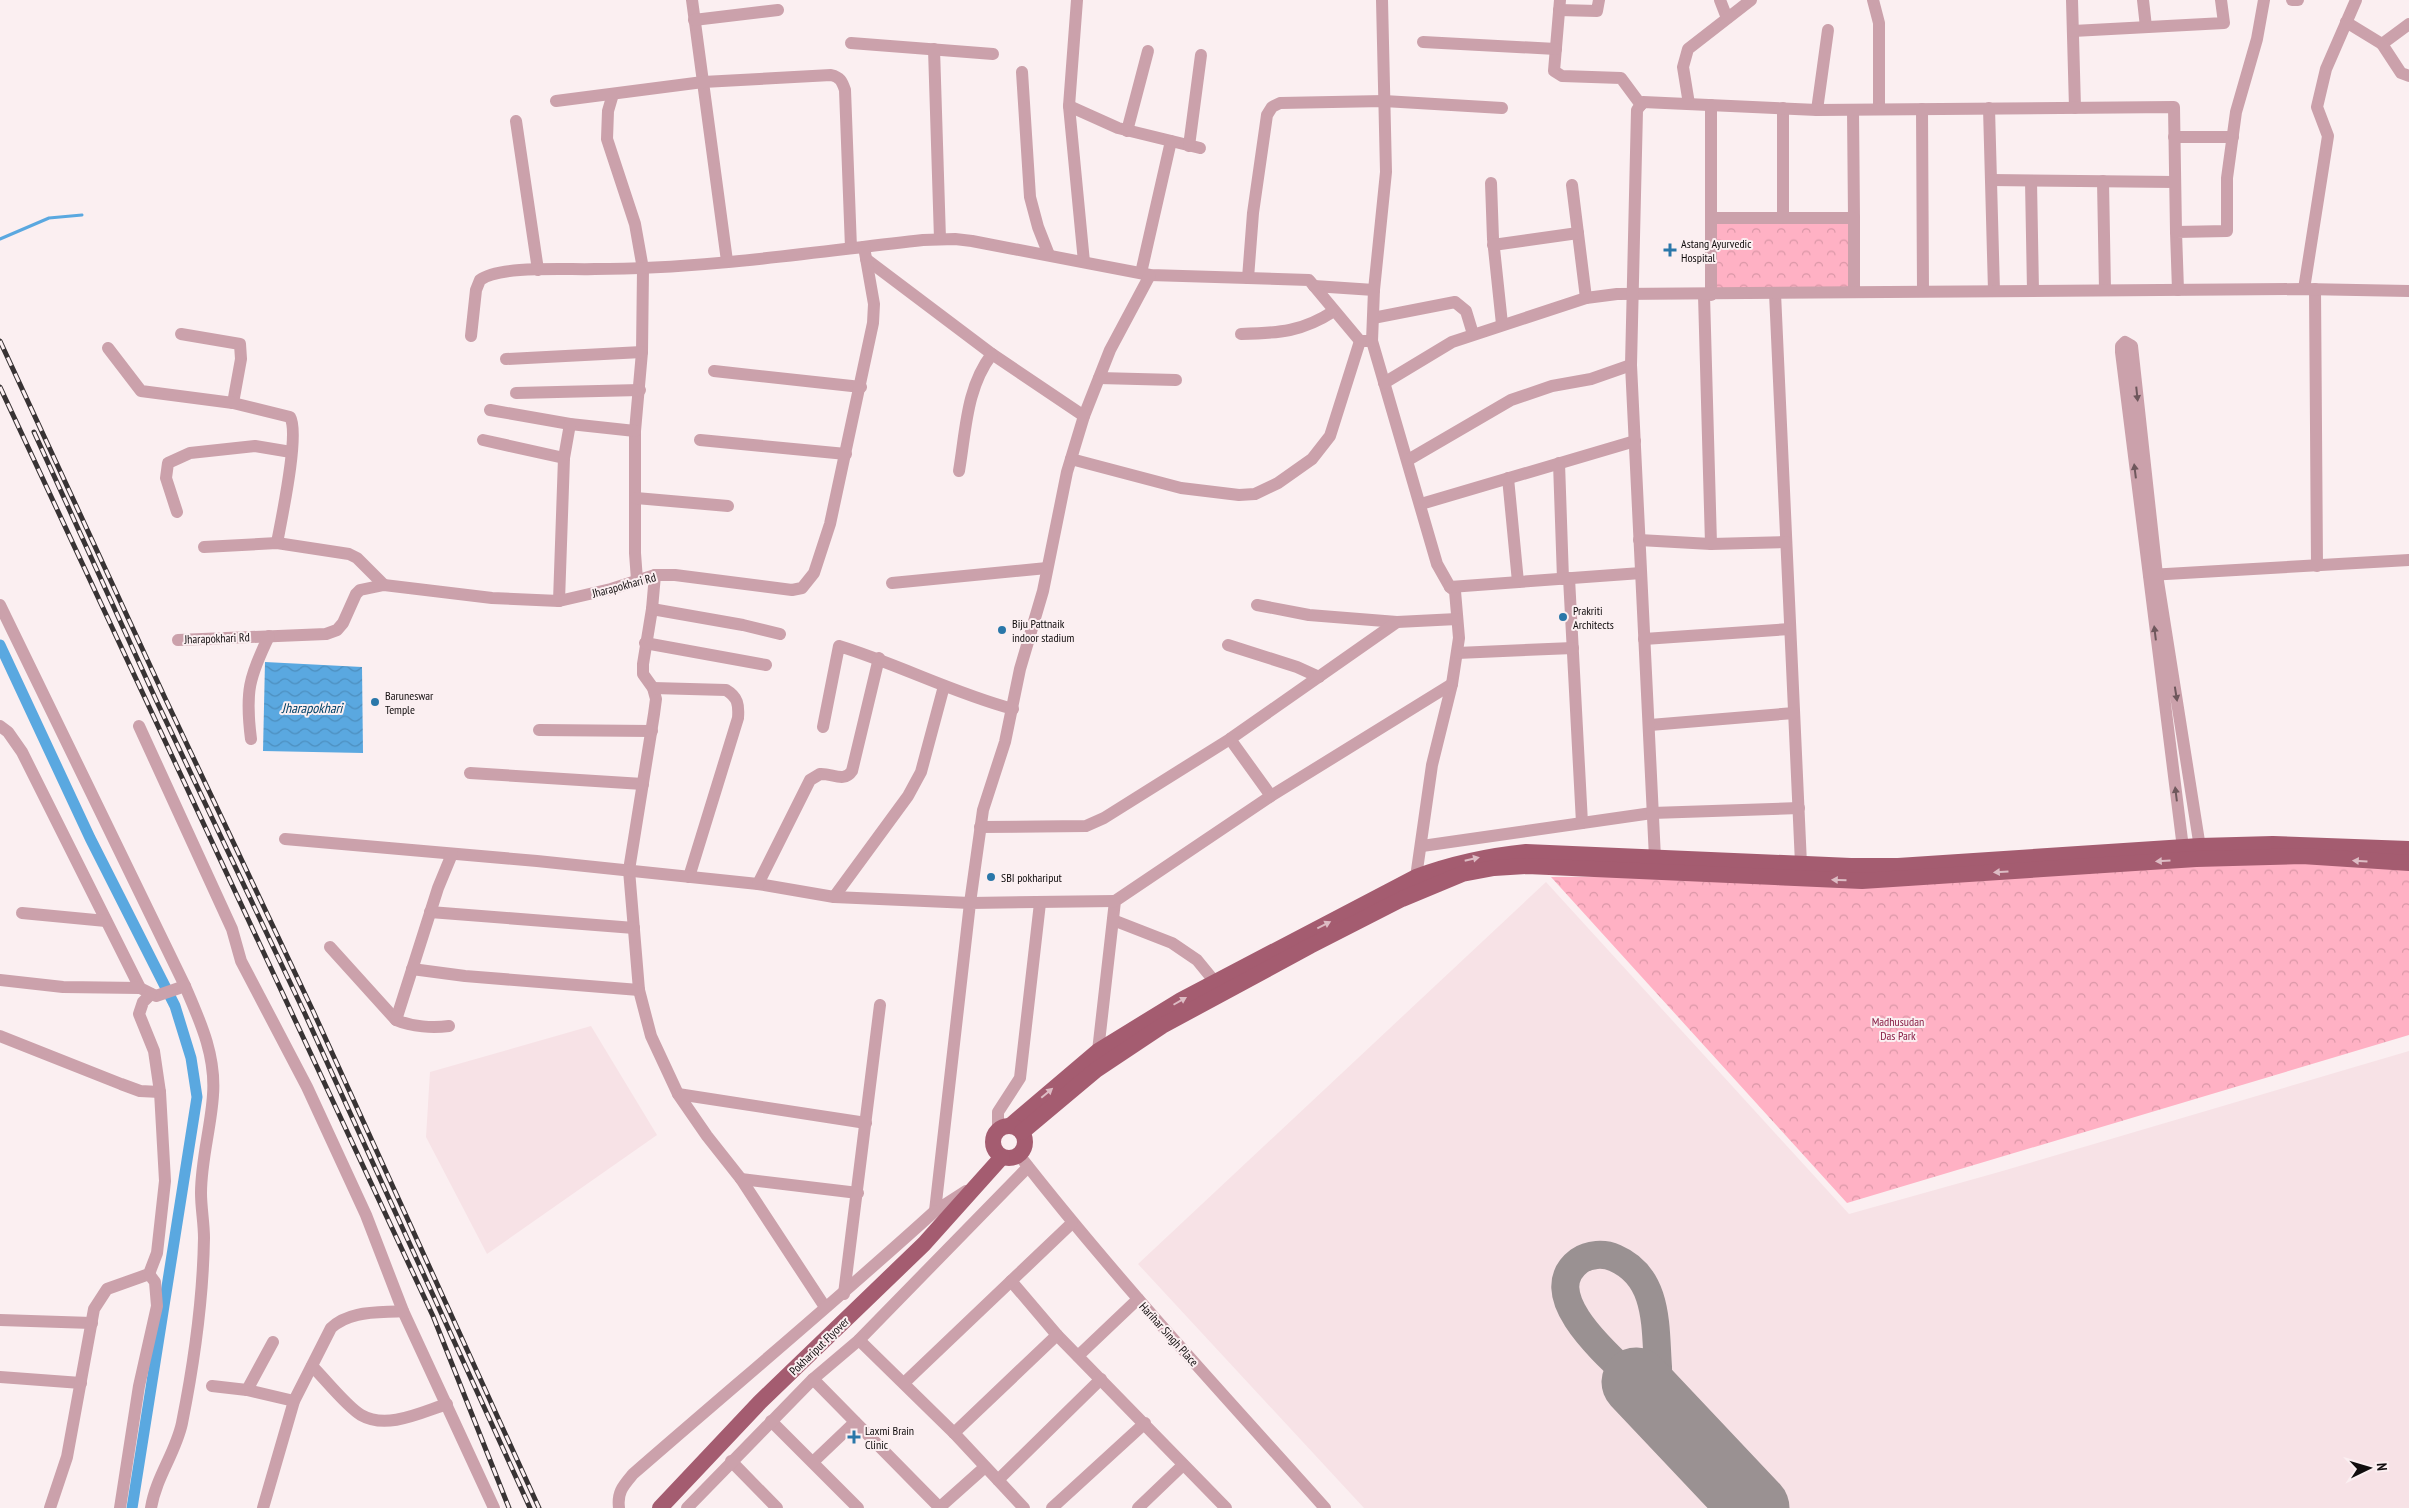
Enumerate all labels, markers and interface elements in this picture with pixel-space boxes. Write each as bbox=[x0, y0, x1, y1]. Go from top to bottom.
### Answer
place label: Astang Ayurvedic Hospital bbox=[1681, 236, 1752, 265]
marker: Astang Ayurvedic Hospital bbox=[1663, 243, 1677, 257]
one-way arrow bbox=[2133, 387, 2141, 403]
one-way arrow bbox=[2131, 463, 2139, 479]
street label: Jharapokhari Rd bbox=[589, 569, 658, 601]
place label: Prakriti Architects bbox=[1573, 603, 1614, 632]
marker: Prakriti Architects bbox=[1557, 611, 1569, 623]
place label: Biju Pattnaik indoor stadium bbox=[1012, 616, 1074, 645]
marker: Biju Pattnaik indoor stadium bbox=[996, 624, 1008, 636]
one-way arrow bbox=[2151, 624, 2159, 640]
street label: Jharapokhari Rd bbox=[183, 629, 250, 647]
one-way arrow bbox=[2172, 687, 2180, 703]
place label: Baruneswar Temple bbox=[385, 688, 434, 717]
marker: Baruneswar Temple bbox=[369, 696, 381, 708]
water label: Jharapokhari bbox=[281, 699, 344, 717]
one-way arrow bbox=[2172, 786, 2180, 802]
one-way arrow bbox=[1465, 855, 1480, 863]
one-way arrow bbox=[2352, 856, 2368, 864]
one-way arrow bbox=[2155, 857, 2171, 865]
one-way arrow bbox=[1993, 868, 2009, 876]
place label: SBI pokhariput bbox=[1001, 870, 1063, 885]
marker: SBI pokhariput bbox=[985, 871, 997, 883]
one-way arrow bbox=[1831, 876, 1847, 884]
one-way arrow bbox=[1317, 921, 1331, 929]
one-way arrow bbox=[1174, 996, 1187, 1005]
park label: Madhusudan Das Park bbox=[1872, 1014, 1924, 1043]
one-way arrow bbox=[1041, 1087, 1053, 1099]
street label: Harihar Singh Place bbox=[1136, 1299, 1202, 1369]
street label: Pokhariput Flyover bbox=[786, 1313, 853, 1378]
place label: Laxmi Brain Clinic bbox=[865, 1423, 914, 1452]
marker: Laxmi Brain Clinic bbox=[847, 1430, 861, 1444]
north arrow bbox=[2344, 1443, 2394, 1493]
text: N bbox=[2373, 1462, 2391, 1471]

